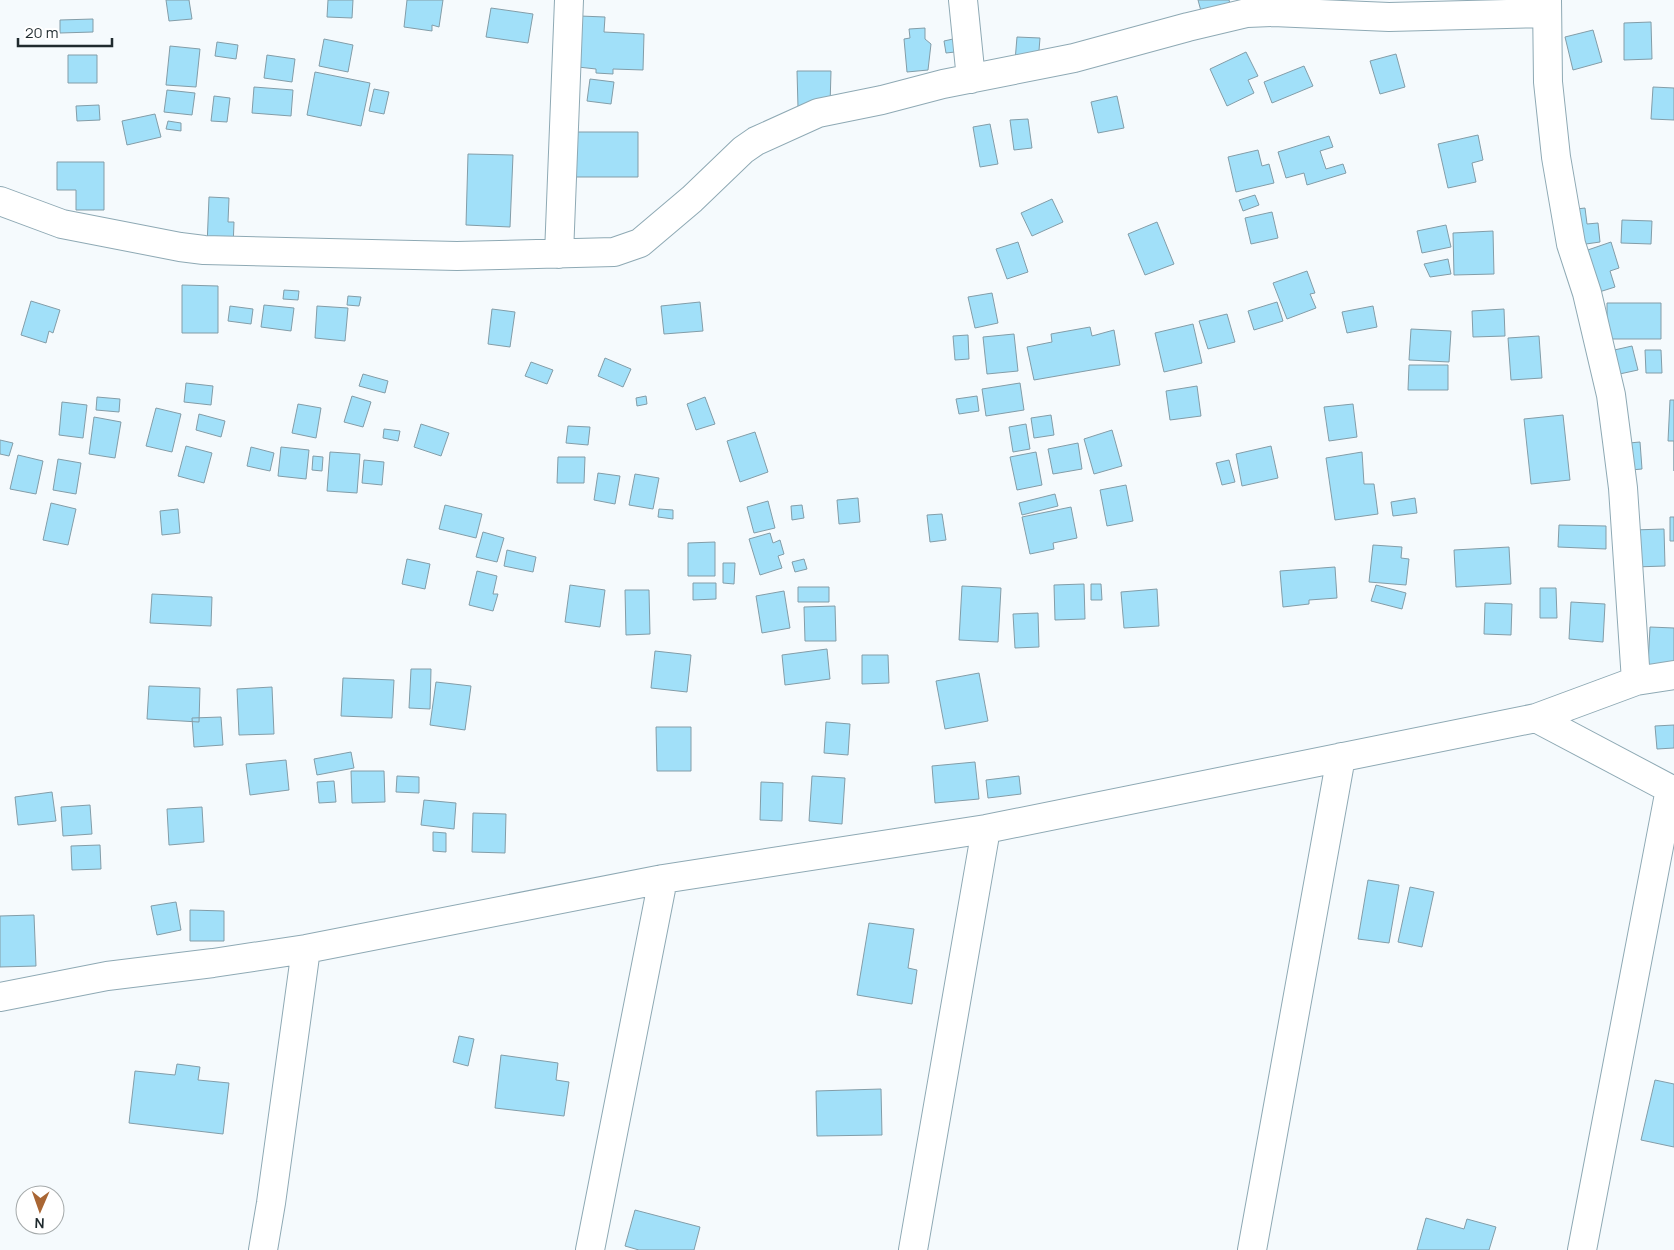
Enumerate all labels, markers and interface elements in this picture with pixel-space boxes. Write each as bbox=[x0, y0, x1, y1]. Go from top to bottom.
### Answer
scale bar bbox=[18, 15, 111, 47]
text: 20 m bbox=[25, 22, 58, 43]
north arrow bbox=[15, 1185, 65, 1235]
text: N bbox=[34, 1214, 45, 1233]

